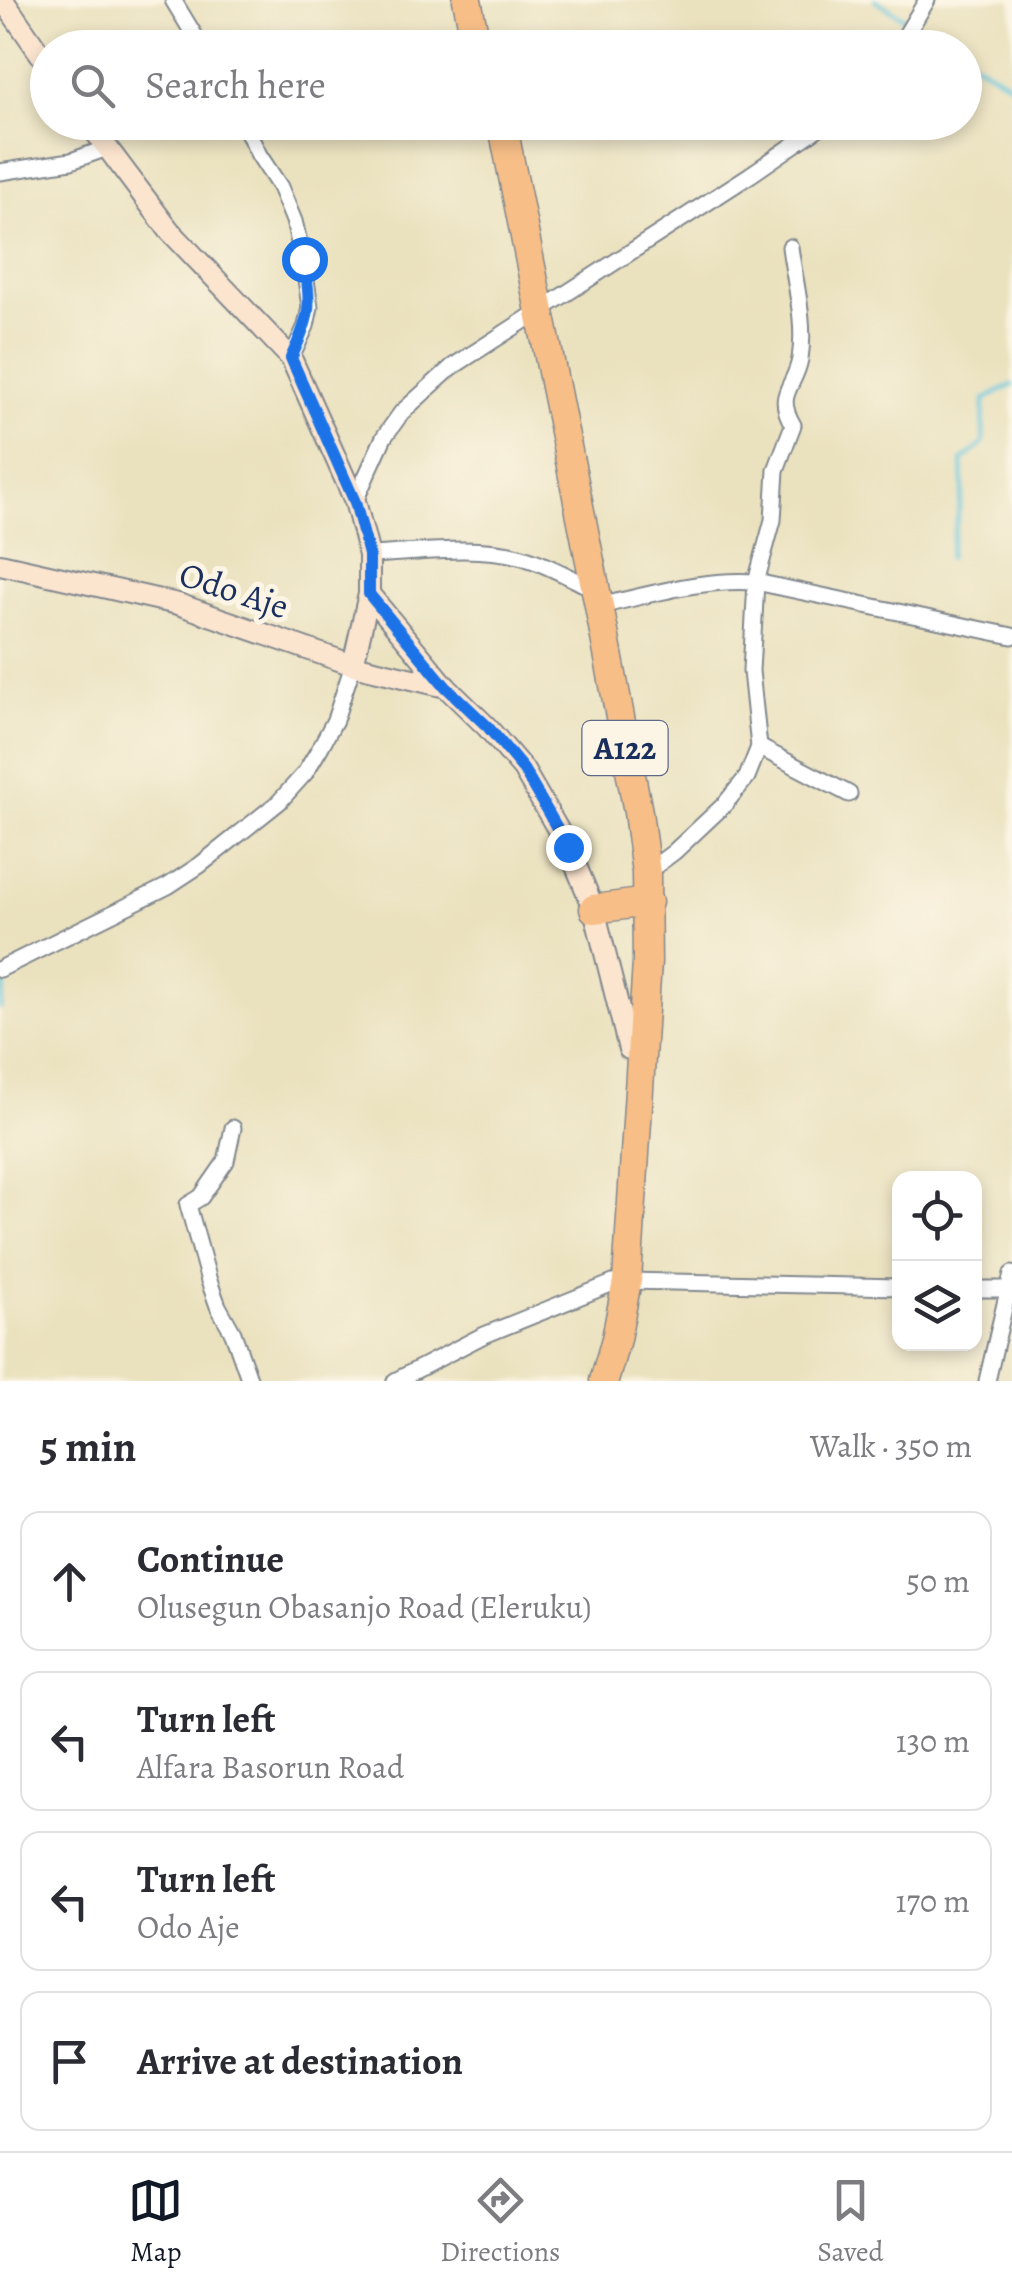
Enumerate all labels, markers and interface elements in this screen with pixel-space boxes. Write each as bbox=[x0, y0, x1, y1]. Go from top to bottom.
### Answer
search box bbox=[30, 30, 982, 140]
icon: search bbox=[65, 58, 120, 113]
text: Search here bbox=[145, 59, 326, 111]
route start bbox=[282, 237, 328, 283]
street label: Odo Aje bbox=[173, 550, 295, 630]
road number: A122 bbox=[582, 721, 668, 775]
route end bbox=[546, 825, 592, 871]
map controls bbox=[892, 1171, 982, 1351]
button: locate bbox=[892, 1171, 982, 1261]
button: layers bbox=[892, 1261, 982, 1351]
text: 5 min bbox=[40, 1418, 136, 1475]
text: Walk · 350 m bbox=[810, 1424, 972, 1468]
text: Continue bbox=[137, 1533, 284, 1585]
icon: ahead bbox=[42, 1554, 97, 1609]
text: 50 m bbox=[906, 1559, 970, 1603]
text: Olusegun Obasanjo Road (Eleruku) bbox=[137, 1585, 592, 1629]
text: Turn left bbox=[137, 1693, 276, 1745]
icon: left bbox=[42, 1714, 97, 1769]
text: 130 m bbox=[896, 1719, 970, 1763]
text: Alfara Basorun Road bbox=[137, 1745, 404, 1789]
text: Turn left bbox=[137, 1853, 276, 1905]
icon: left bbox=[42, 1874, 97, 1929]
text: 170 m bbox=[896, 1879, 970, 1923]
text: Odo Aje bbox=[137, 1905, 240, 1949]
icon: arrive bbox=[42, 2034, 97, 2089]
text: Arrive at destination bbox=[137, 2035, 463, 2087]
tab: Map bbox=[128, 2173, 183, 2271]
tab: Directions bbox=[440, 2173, 560, 2271]
tab: Saved bbox=[817, 2173, 884, 2271]

